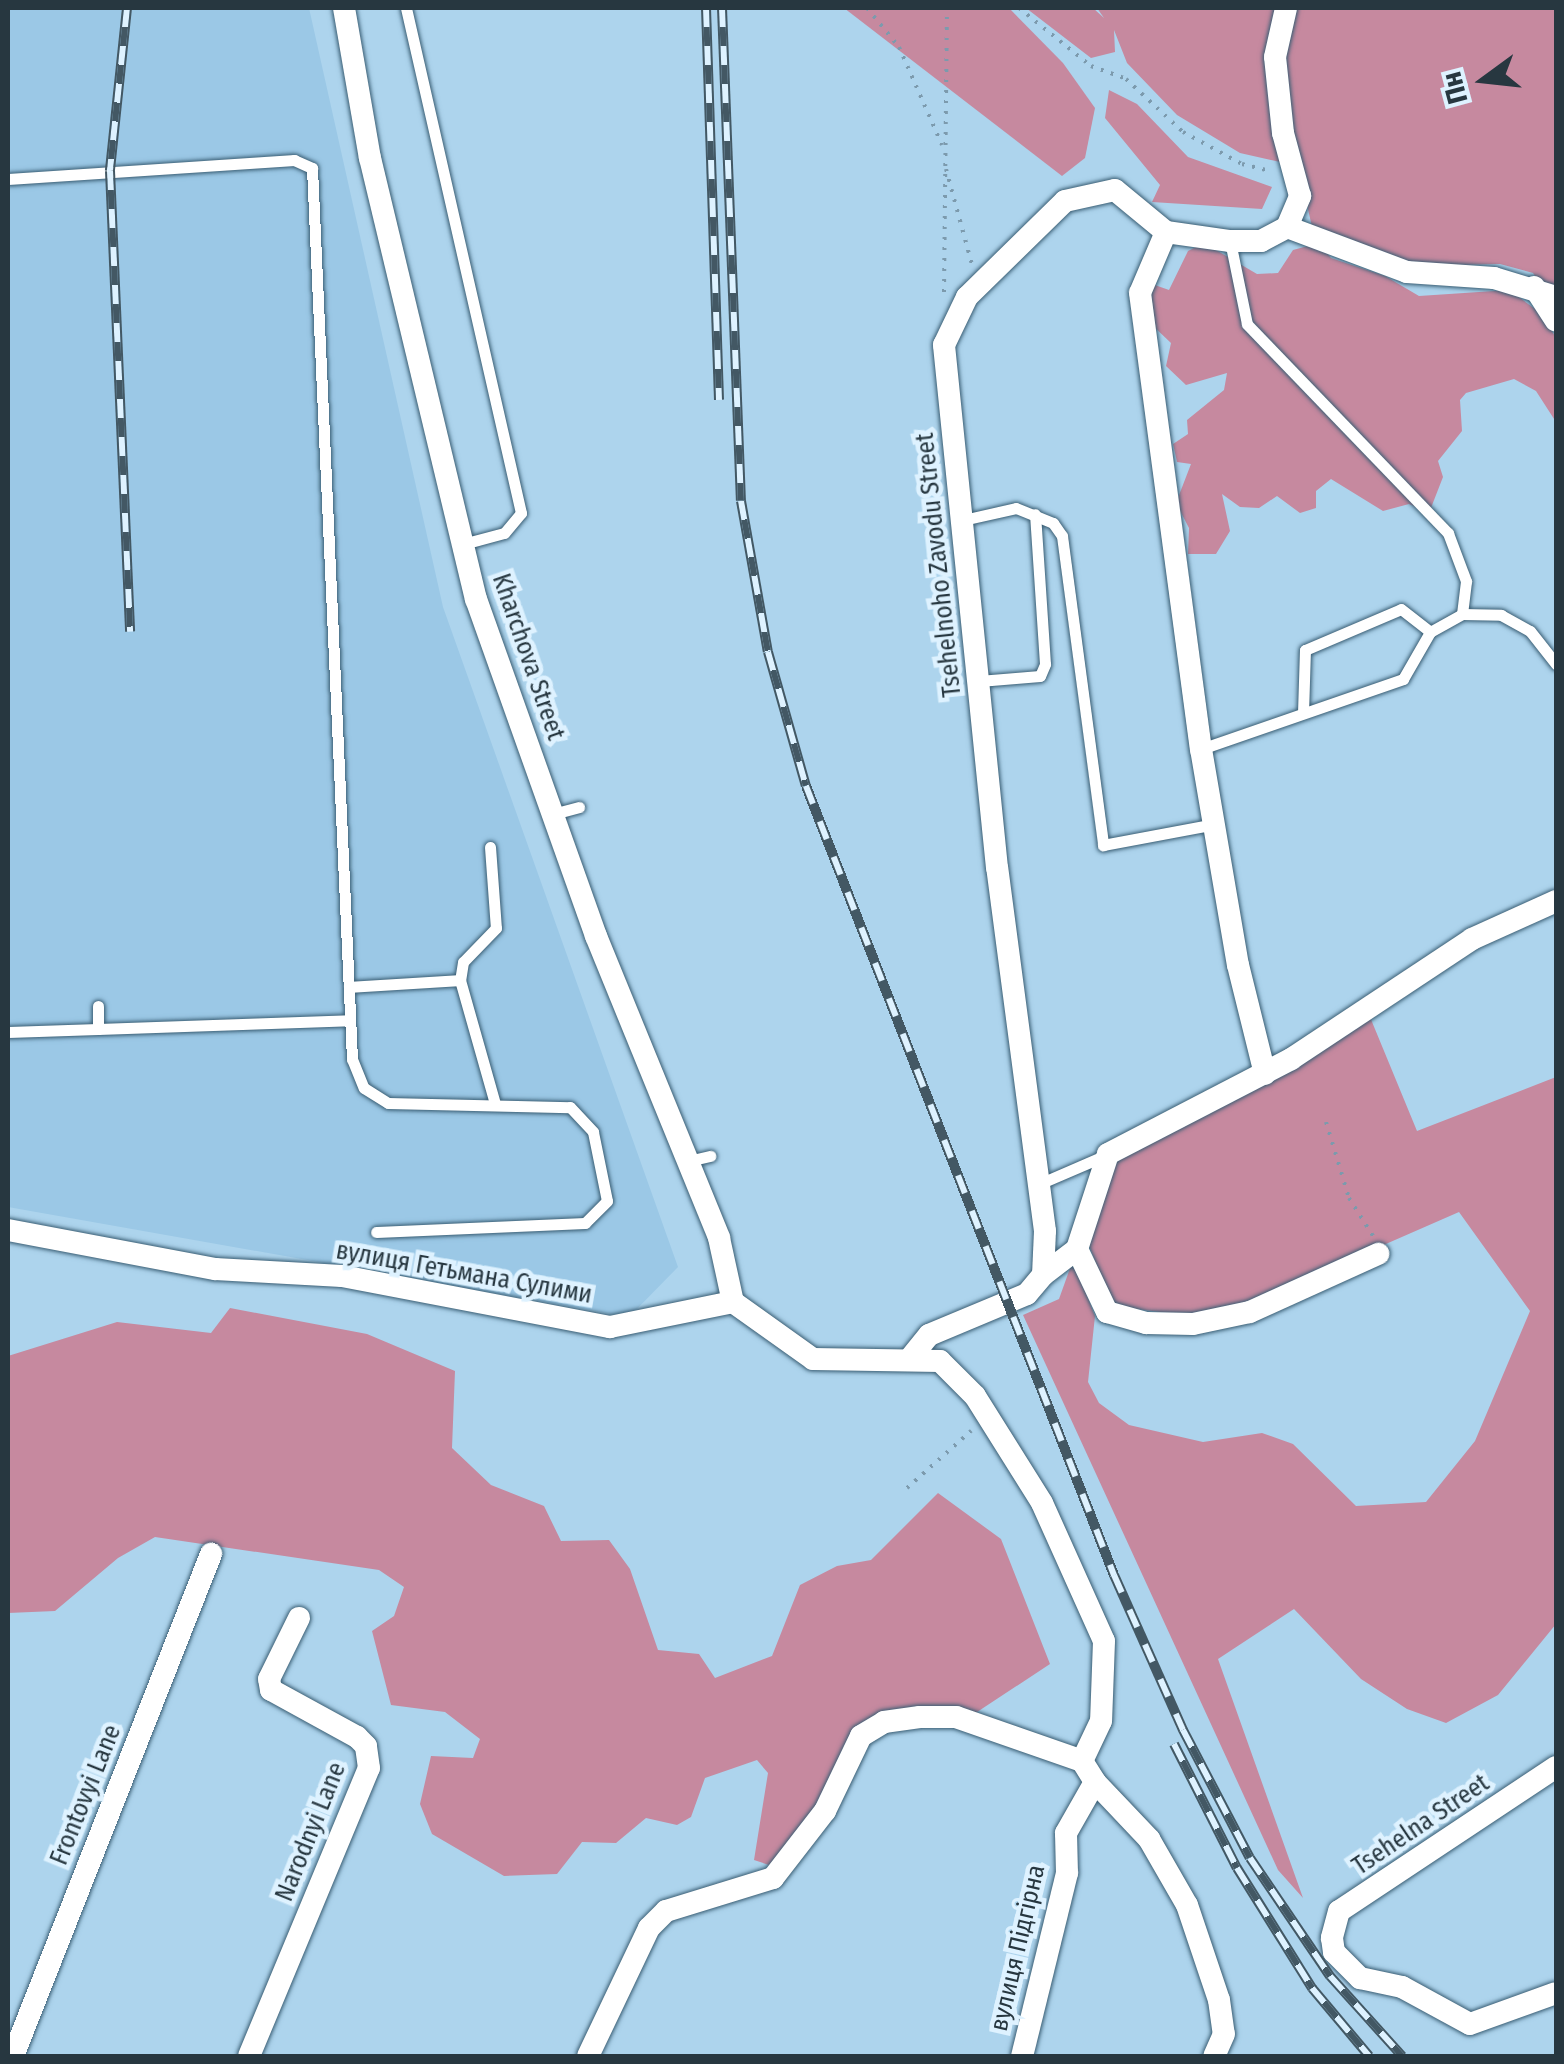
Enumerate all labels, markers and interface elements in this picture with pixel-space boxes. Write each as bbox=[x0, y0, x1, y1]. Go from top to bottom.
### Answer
north arrow bbox=[1434, 30, 1534, 130]
text: Пн bbox=[1435, 68, 1475, 107]
street label: Tsehelnoho Zavodu Street bbox=[910, 432, 968, 698]
street label: Kharchova Street bbox=[485, 570, 571, 744]
street label: вулиця Гетьмана Сулими bbox=[334, 1236, 594, 1310]
street label: Frontovyi Lane bbox=[44, 1721, 128, 1869]
street label: Narodnyi Lane bbox=[270, 1758, 352, 1906]
street label: Tsehelna Street bbox=[1347, 1768, 1495, 1882]
street label: вулиця Підгірна bbox=[984, 1862, 1052, 2034]

